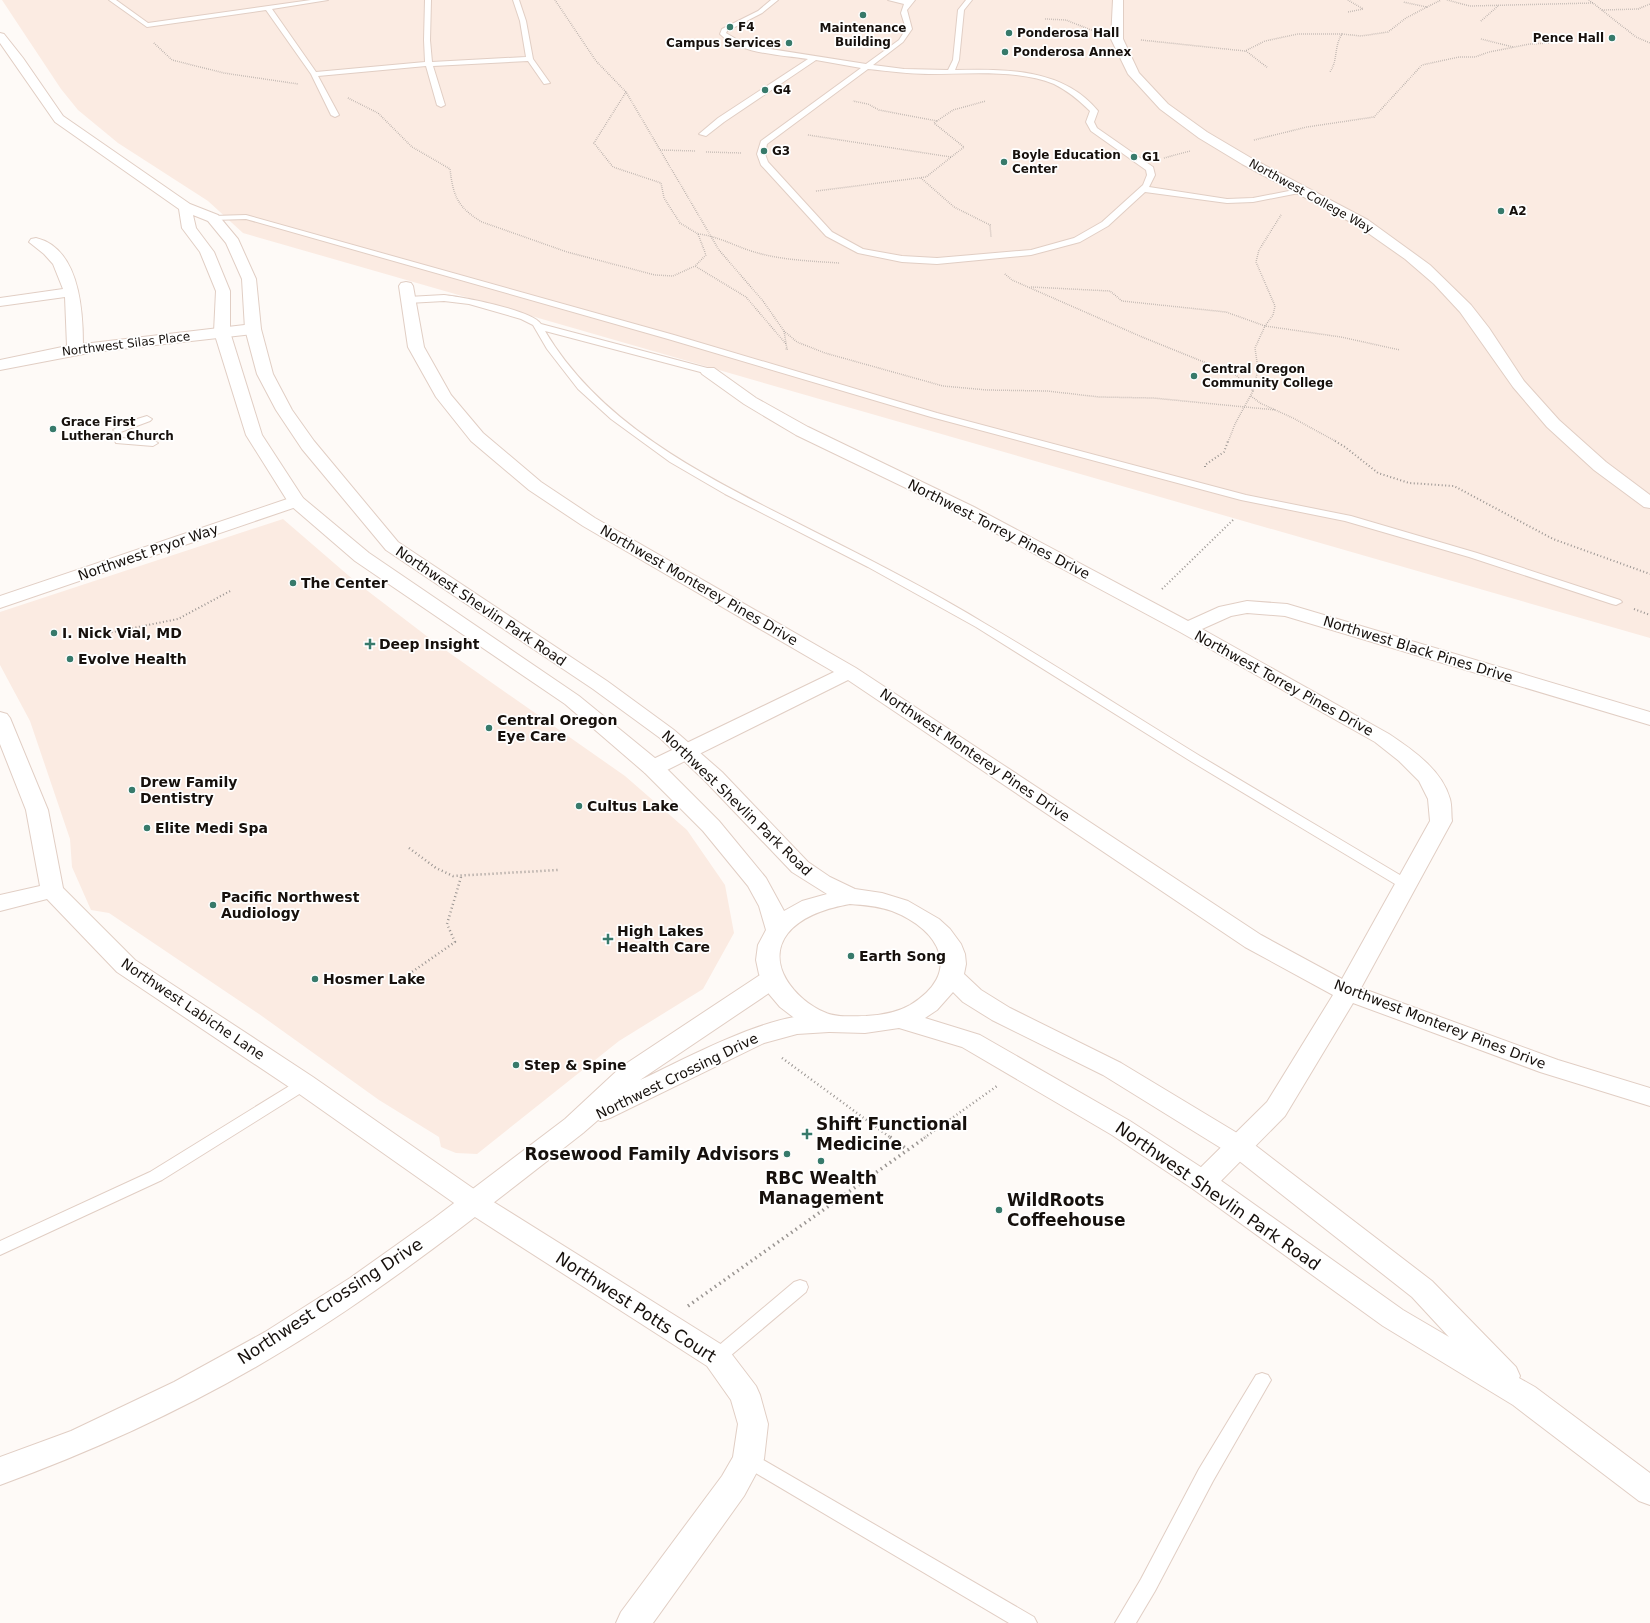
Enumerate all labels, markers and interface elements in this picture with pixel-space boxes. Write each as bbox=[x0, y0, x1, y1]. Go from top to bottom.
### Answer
marker: Maintenance Building bbox=[858, 10, 868, 20]
place label: F4 bbox=[738, 20, 755, 34]
place label: Maintenance Building bbox=[819, 21, 907, 49]
marker: F4 bbox=[725, 22, 735, 32]
place label: Ponderosa Hall bbox=[1017, 26, 1119, 40]
marker: Ponderosa Hall bbox=[1004, 28, 1014, 38]
place label: Pence Hall bbox=[1533, 31, 1604, 45]
marker: Pence Hall bbox=[1607, 33, 1617, 43]
place label: Campus Services bbox=[666, 36, 781, 50]
marker: Campus Services bbox=[784, 38, 794, 48]
place label: Ponderosa Annex bbox=[1013, 45, 1131, 59]
marker: Ponderosa Annex bbox=[1000, 47, 1010, 57]
place label: G4 bbox=[773, 83, 791, 97]
marker: G4 bbox=[760, 85, 770, 95]
place label: G3 bbox=[772, 144, 790, 158]
marker: G3 bbox=[759, 146, 769, 156]
place label: Boyle Education Center bbox=[1012, 148, 1121, 176]
place label: G1 bbox=[1142, 150, 1160, 164]
marker: G1 bbox=[1129, 152, 1139, 162]
street label: Northwest College Way bbox=[1247, 156, 1375, 236]
marker: Boyle Education Center bbox=[999, 157, 1009, 167]
place label: A2 bbox=[1509, 204, 1527, 218]
marker: A2 bbox=[1496, 206, 1506, 216]
street label: Northwest Silas Place bbox=[61, 329, 191, 359]
place label: Central Oregon Community College bbox=[1202, 362, 1333, 390]
marker: Central Oregon Community College bbox=[1189, 371, 1199, 381]
place label: Grace First Lutheran Church bbox=[61, 415, 174, 443]
marker: Grace First Lutheran Church bbox=[48, 424, 58, 434]
street label: Northwest Torrey Pines Drive bbox=[905, 476, 1093, 582]
street label: Northwest Pryor Way bbox=[76, 520, 220, 584]
street label: Northwest Monterey Pines Drive bbox=[597, 522, 801, 648]
street label: Northwest Shevlin Park Road bbox=[393, 543, 569, 669]
place label: The Center bbox=[301, 575, 388, 591]
marker: The Center bbox=[288, 578, 298, 588]
street label: Northwest Black Pines Drive bbox=[1321, 612, 1515, 686]
place label: I. Nick Vial, MD bbox=[62, 625, 182, 641]
street label: Northwest Torrey Pines Drive bbox=[1192, 627, 1376, 739]
marker: I. Nick Vial, MD bbox=[49, 628, 59, 638]
place label: Deep Insight bbox=[379, 636, 480, 652]
marker: Deep Insight bbox=[364, 638, 376, 650]
place label: Evolve Health bbox=[78, 651, 187, 667]
marker: Evolve Health bbox=[65, 654, 75, 664]
street label: Northwest Monterey Pines Drive bbox=[877, 685, 1073, 825]
place label: Central Oregon Eye Care bbox=[497, 712, 617, 744]
marker: Central Oregon Eye Care bbox=[484, 723, 494, 733]
street label: Northwest Shevlin Park Road bbox=[659, 727, 815, 879]
place label: Drew Family Dentistry bbox=[140, 774, 237, 806]
marker: Drew Family Dentistry bbox=[127, 785, 137, 795]
place label: Cultus Lake bbox=[587, 798, 679, 814]
marker: Cultus Lake bbox=[574, 801, 584, 811]
place label: Elite Medi Spa bbox=[155, 820, 268, 836]
marker: Elite Medi Spa bbox=[142, 823, 152, 833]
place label: Pacific Northwest Audiology bbox=[221, 889, 360, 921]
marker: Pacific Northwest Audiology bbox=[208, 900, 218, 910]
place label: High Lakes Health Care bbox=[617, 923, 710, 955]
marker: High Lakes Health Care bbox=[602, 933, 614, 945]
place label: Earth Song bbox=[859, 948, 946, 964]
marker: Earth Song bbox=[846, 951, 856, 961]
street label: Northwest Labiche Lane bbox=[118, 955, 268, 1063]
place label: Hosmer Lake bbox=[323, 971, 425, 987]
marker: Hosmer Lake bbox=[310, 974, 320, 984]
street label: Northwest Monterey Pines Drive bbox=[1332, 976, 1548, 1072]
street label: Northwest Crossing Drive bbox=[593, 1030, 761, 1122]
place label: Step & Spine bbox=[524, 1057, 627, 1073]
marker: Step & Spine bbox=[511, 1060, 521, 1070]
place label: Shift Functional Medicine bbox=[816, 1114, 968, 1154]
street label: Northwest Shevlin Park Road bbox=[1112, 1117, 1324, 1275]
marker: Shift Functional Medicine bbox=[801, 1128, 813, 1140]
place label: Rosewood Family Advisors bbox=[524, 1144, 779, 1164]
marker: Rosewood Family Advisors bbox=[782, 1149, 792, 1159]
marker: RBC Wealth Management bbox=[816, 1156, 826, 1166]
place label: RBC Wealth Management bbox=[758, 1168, 884, 1208]
place label: WildRoots Coffeehouse bbox=[1007, 1190, 1126, 1230]
marker: WildRoots Coffeehouse bbox=[994, 1205, 1004, 1215]
street label: Northwest Crossing Drive bbox=[234, 1234, 426, 1368]
street label: Northwest Potts Court bbox=[552, 1248, 720, 1367]

